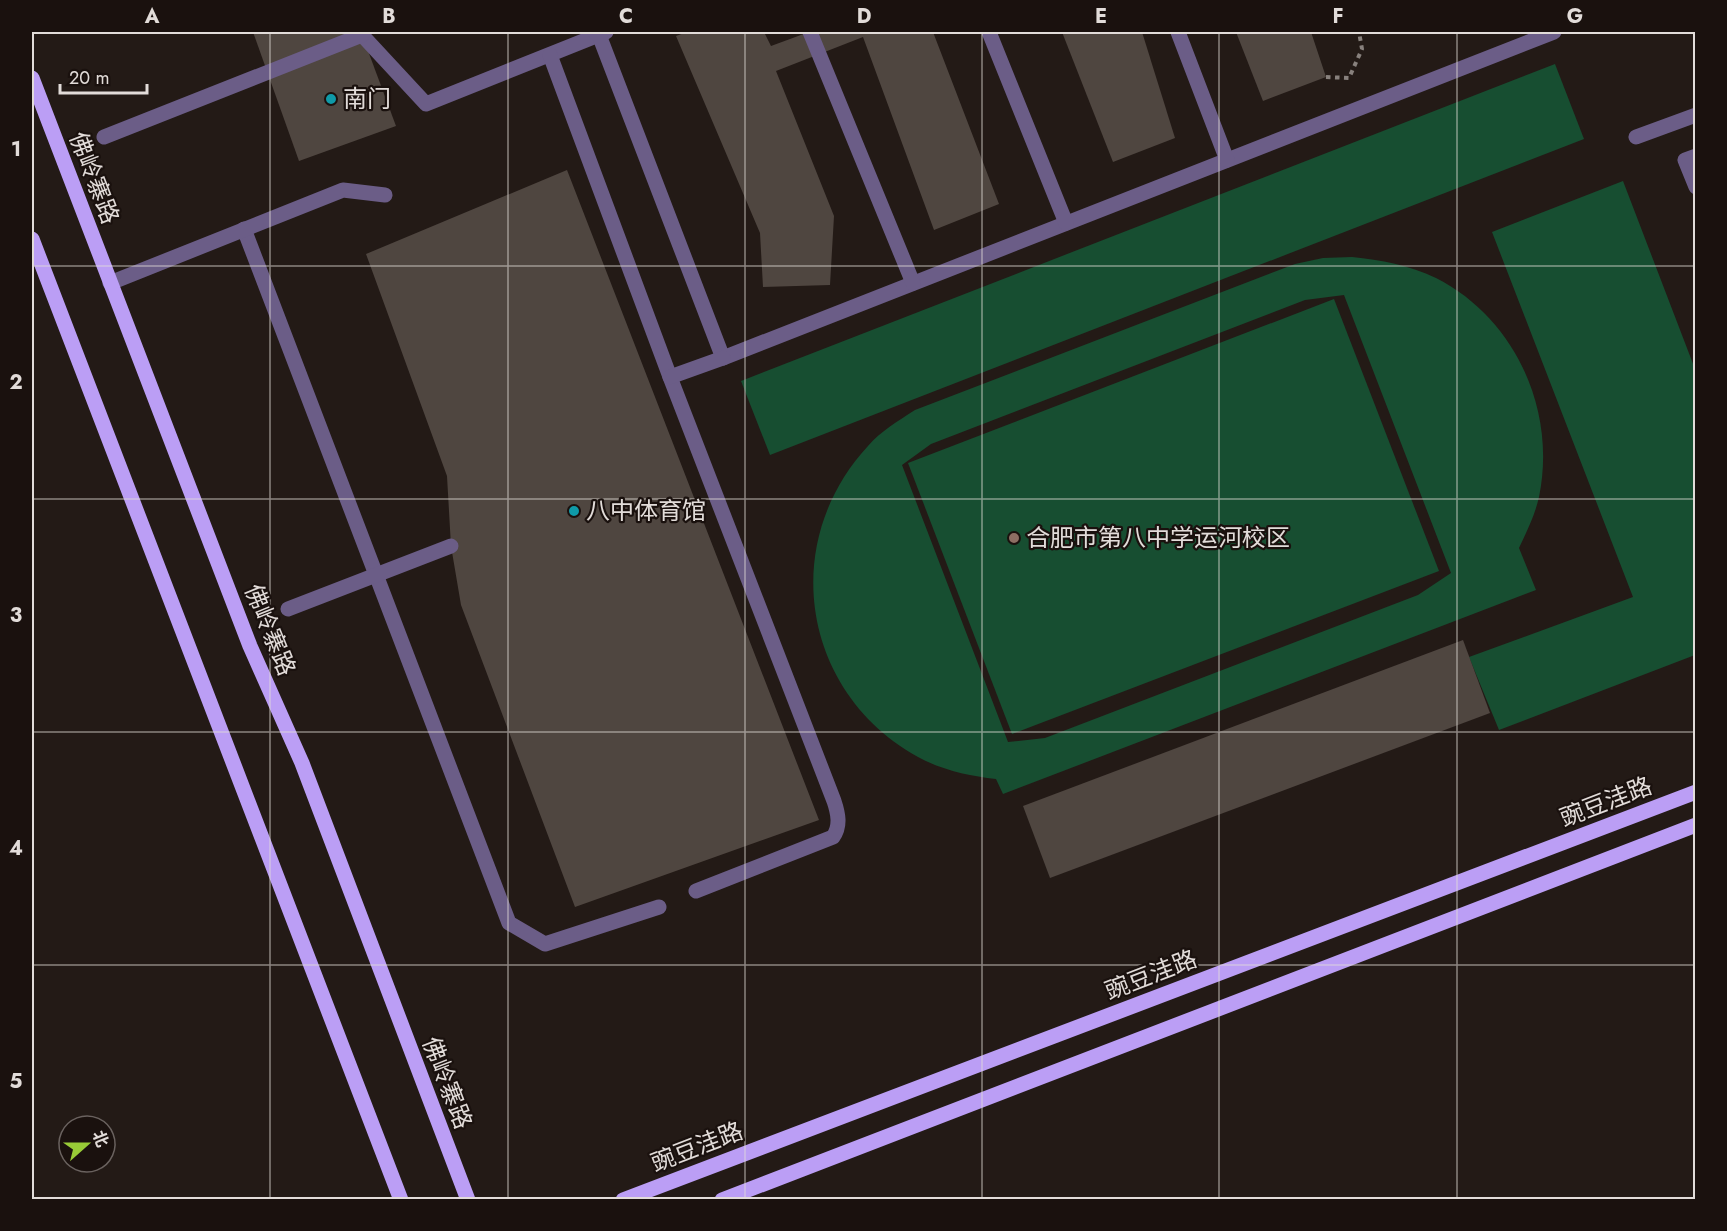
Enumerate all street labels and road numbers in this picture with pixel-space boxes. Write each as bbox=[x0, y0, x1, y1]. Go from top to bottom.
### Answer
street label: 佛岭寨路 bbox=[61, 127, 128, 229]
street label: 佛岭寨路 bbox=[236, 579, 305, 681]
street label: 豌豆洼路 bbox=[1555, 768, 1657, 835]
street label: 豌豆洼路 bbox=[1100, 941, 1202, 1008]
street label: 佛岭寨路 bbox=[414, 1032, 481, 1134]
street label: 豌豆洼路 bbox=[646, 1113, 748, 1180]

